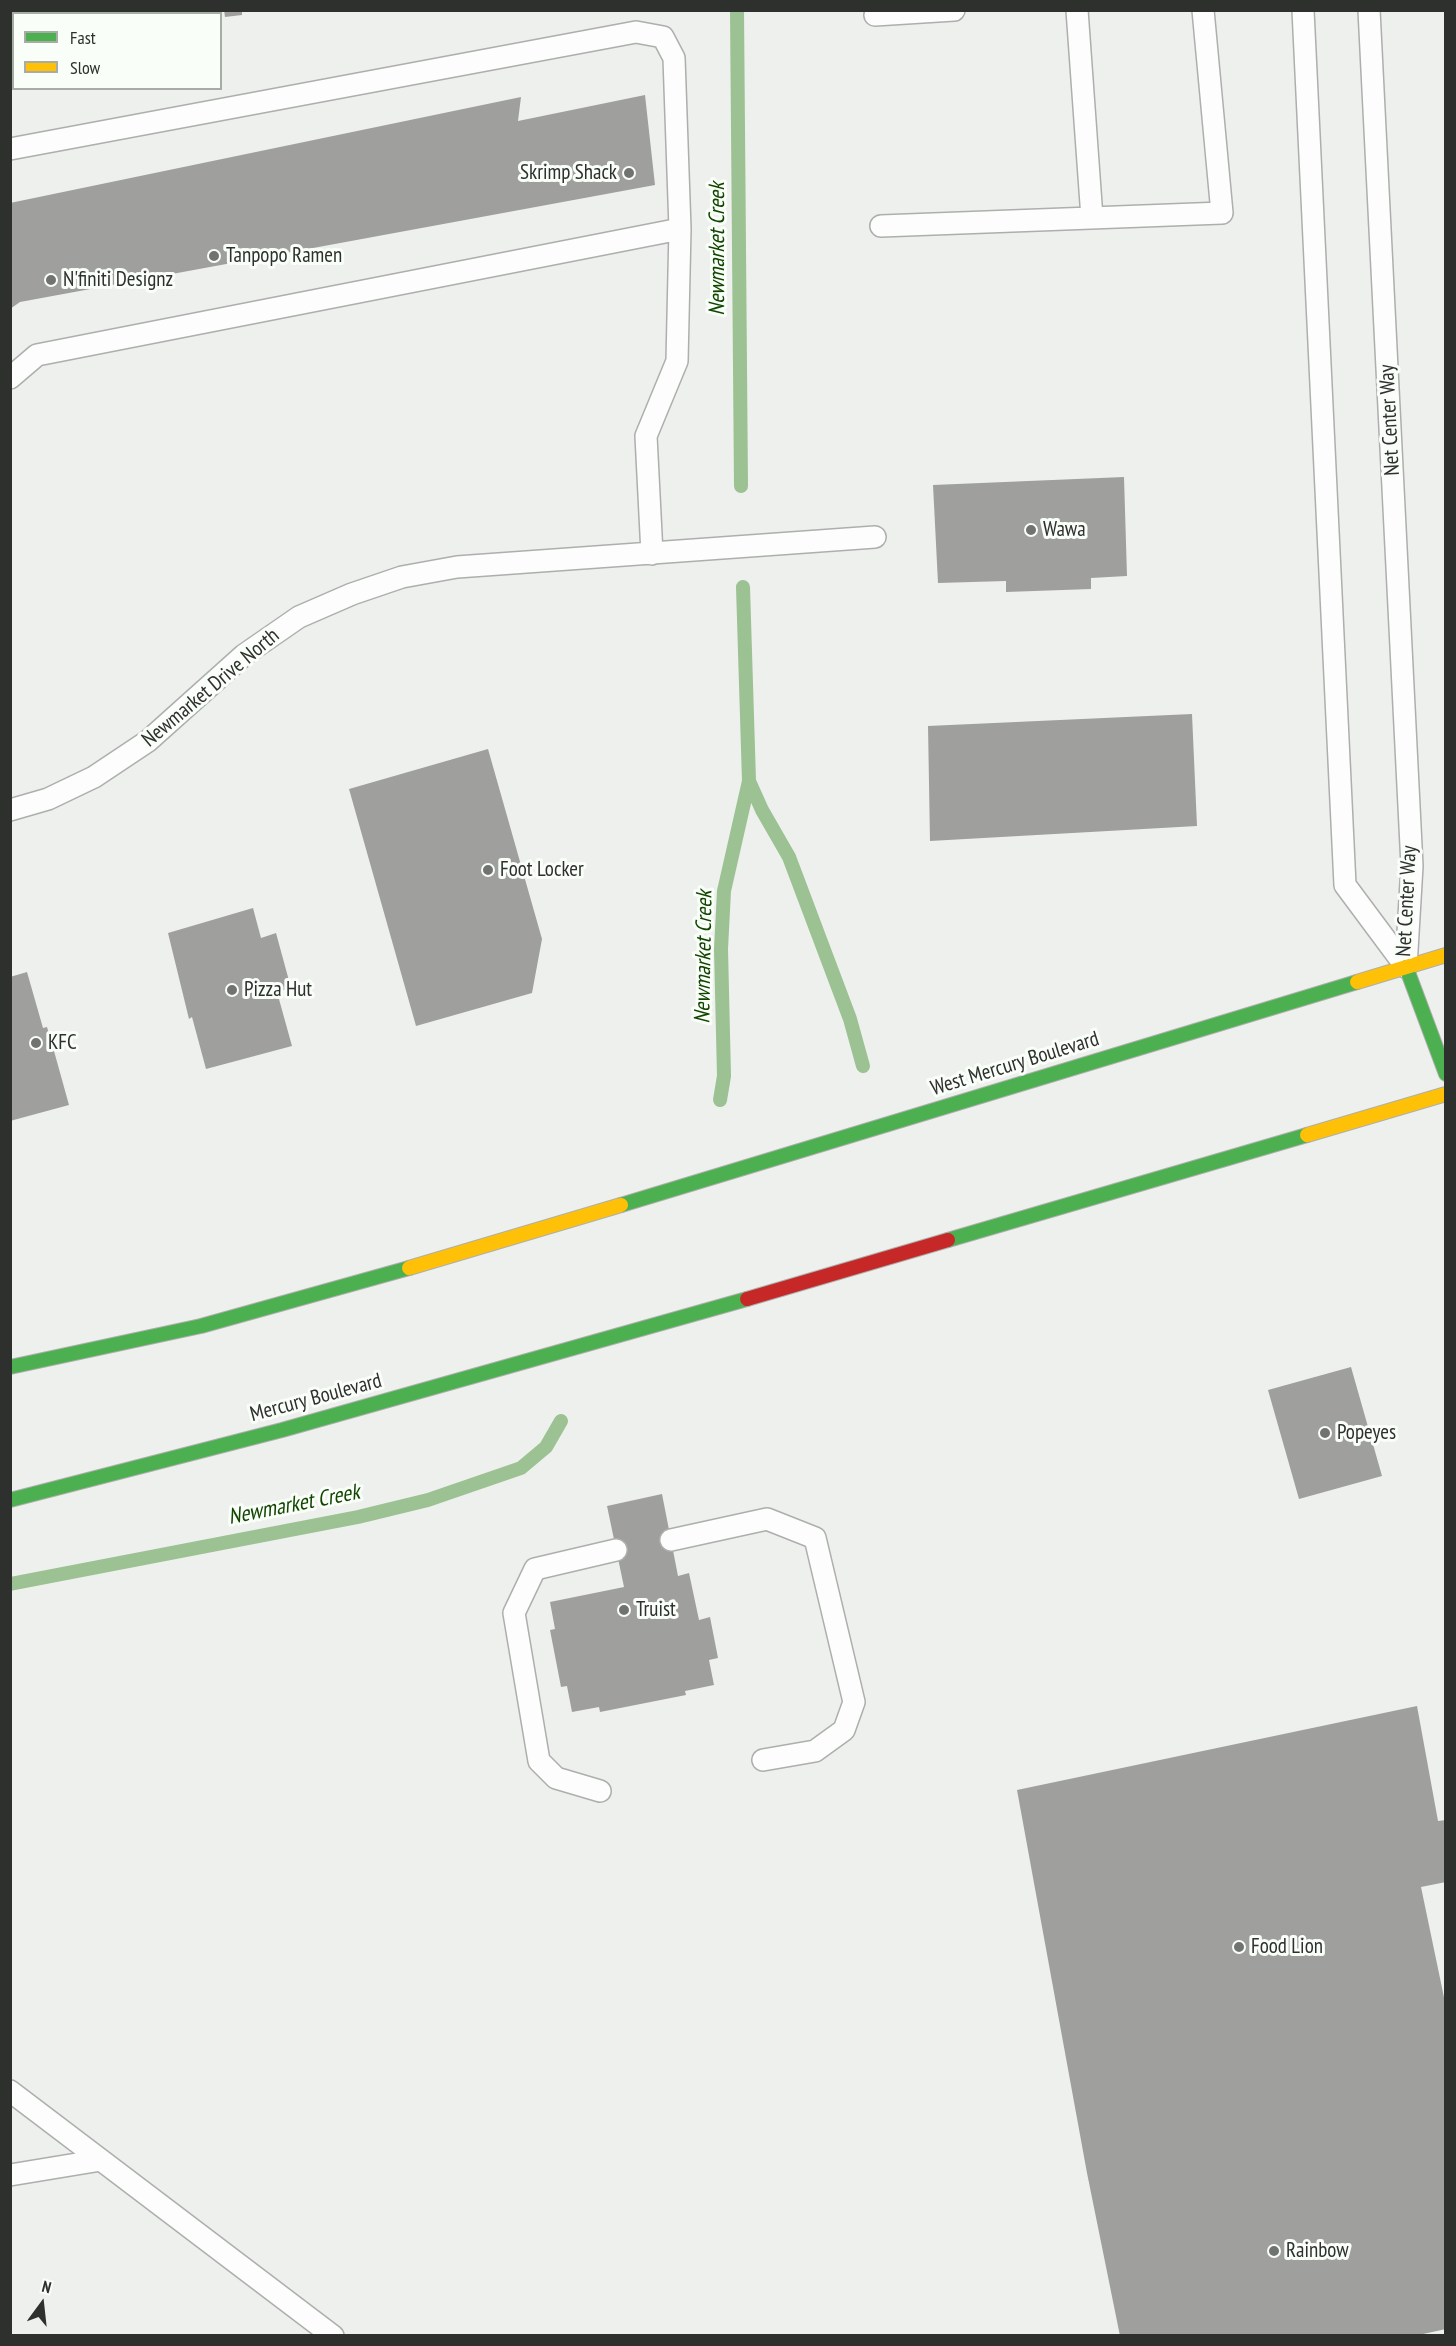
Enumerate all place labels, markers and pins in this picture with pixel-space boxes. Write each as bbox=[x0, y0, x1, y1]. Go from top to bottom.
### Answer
place label: Skrimp Shack bbox=[520, 160, 617, 186]
marker: Skrimp Shack bbox=[622, 166, 636, 180]
place label: Tanpopo Ramen bbox=[226, 243, 342, 269]
marker: Tanpopo Ramen bbox=[207, 249, 221, 263]
place label: N'finiti Designz bbox=[63, 267, 173, 293]
marker: N'finiti Designz bbox=[44, 273, 58, 287]
place label: Wawa bbox=[1043, 517, 1086, 543]
marker: Wawa bbox=[1024, 523, 1038, 537]
place label: Foot Locker bbox=[500, 857, 584, 883]
marker: Foot Locker bbox=[481, 863, 495, 877]
place label: Pizza Hut bbox=[244, 977, 312, 1003]
marker: Pizza Hut bbox=[225, 983, 239, 997]
place label: KFC bbox=[48, 1030, 77, 1056]
marker: KFC bbox=[29, 1036, 43, 1050]
place label: Popeyes bbox=[1337, 1420, 1396, 1446]
marker: Popeyes bbox=[1318, 1426, 1332, 1440]
place label: Truist bbox=[636, 1597, 676, 1623]
marker: Truist bbox=[617, 1603, 631, 1617]
place label: Food Lion bbox=[1251, 1934, 1323, 1960]
marker: Food Lion bbox=[1232, 1940, 1246, 1954]
place label: Rainbow bbox=[1286, 2238, 1349, 2264]
marker: Rainbow bbox=[1267, 2244, 1281, 2258]

